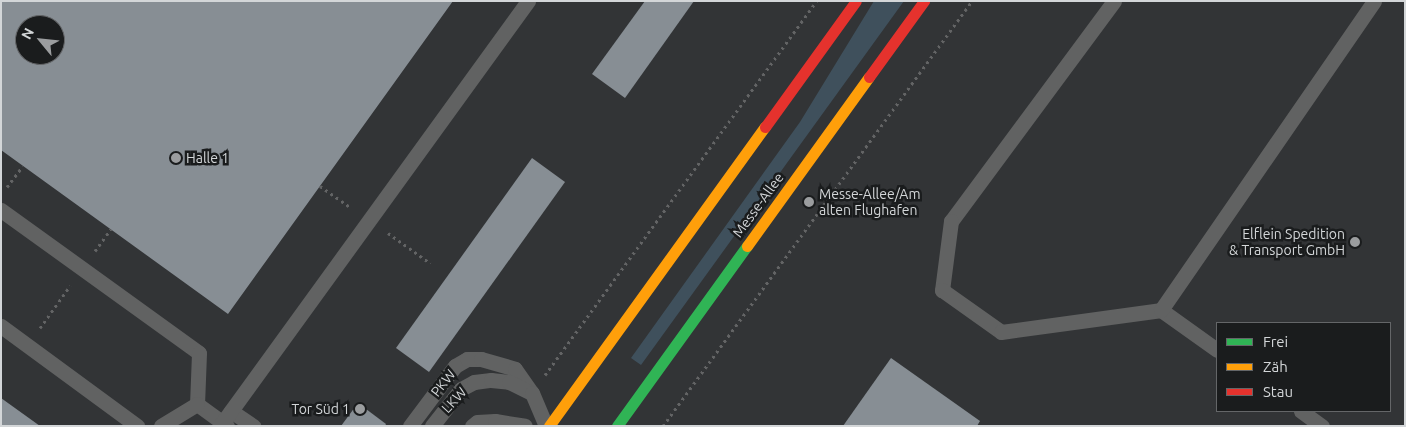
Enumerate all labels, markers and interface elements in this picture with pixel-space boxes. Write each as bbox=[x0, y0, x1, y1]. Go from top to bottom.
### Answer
north arrow bbox=[15, 15, 65, 65]
text: N bbox=[18, 25, 37, 42]
place label: Halle 1 bbox=[186, 150, 229, 166]
marker: Halle 1 bbox=[170, 152, 182, 164]
street label: Messe-Allee bbox=[729, 169, 787, 241]
place label: Messe-Allee/Am alten Flughafen bbox=[819, 186, 920, 218]
marker: Messe-Allee/Am alten Flughafen bbox=[803, 196, 815, 208]
place label: Elflein Spedition & Transport GmbH bbox=[1229, 226, 1345, 258]
marker: Elflein Spedition & Transport GmbH bbox=[1349, 236, 1361, 248]
legend bbox=[1216, 322, 1391, 412]
text: Frei bbox=[1263, 333, 1288, 350]
text: Zäh bbox=[1263, 358, 1288, 375]
street label: PKW bbox=[427, 366, 459, 400]
text: Stau bbox=[1263, 383, 1293, 400]
street label: LKW bbox=[438, 384, 470, 416]
place label: Tor Süd 1 bbox=[292, 401, 350, 417]
marker: Tor Süd 1 bbox=[354, 403, 366, 415]

